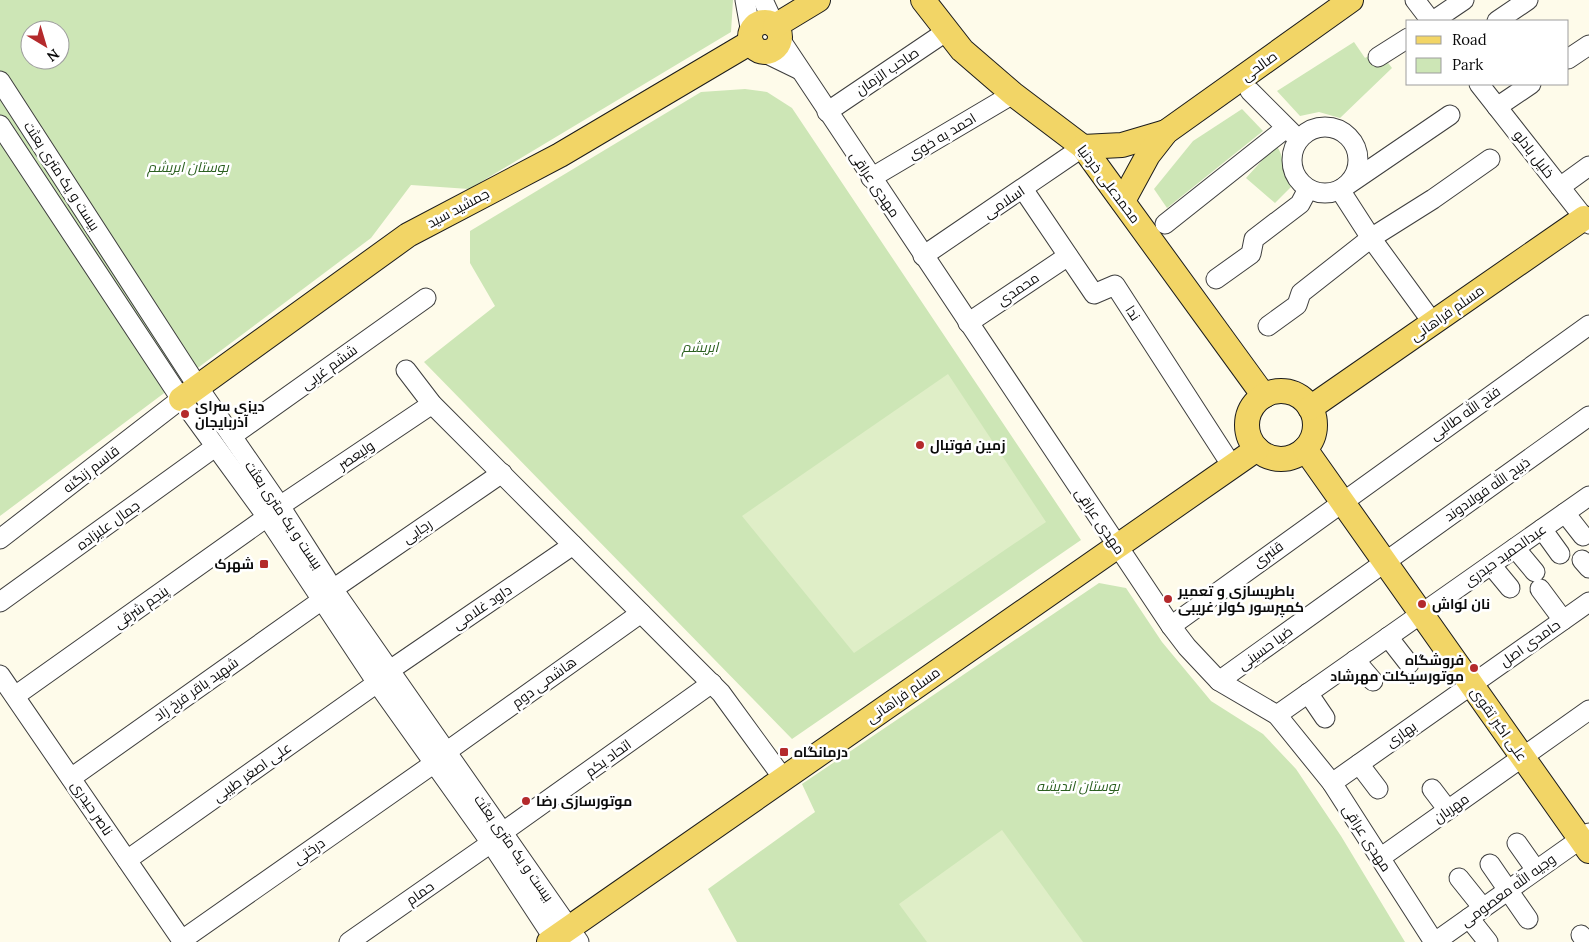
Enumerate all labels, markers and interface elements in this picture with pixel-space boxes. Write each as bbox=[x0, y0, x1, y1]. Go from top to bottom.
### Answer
north arrow bbox=[20, 20, 70, 70]
legend bbox=[1406, 20, 1569, 85]
text: Road bbox=[1452, 30, 1487, 49]
street label: صاحب الزمان bbox=[852, 43, 922, 99]
text: N bbox=[43, 45, 63, 66]
street label: صالحی bbox=[1237, 47, 1281, 85]
text: Park bbox=[1452, 55, 1483, 74]
street label: احمد به خوی bbox=[905, 109, 979, 163]
street label: بیست و یک متری بعثت bbox=[20, 118, 104, 234]
street label: خلیل بادلو bbox=[1510, 126, 1558, 182]
street label: محمدعلی خردنیا bbox=[1074, 141, 1144, 227]
street label: مهدی عراقی bbox=[846, 147, 904, 221]
park label: بوستان ابریشم bbox=[146, 158, 230, 177]
street label: اسلامی bbox=[980, 182, 1028, 222]
street label: جمشید سید bbox=[424, 184, 492, 232]
street label: محمدی bbox=[994, 268, 1042, 310]
street label: مسلم فراهانی bbox=[1407, 281, 1488, 346]
street label: ندا bbox=[1121, 302, 1145, 324]
park label: ابریشم bbox=[681, 338, 720, 357]
street label: ششم غربی bbox=[297, 341, 361, 394]
street label: فتح الله طالبی bbox=[1426, 382, 1504, 444]
place label: دیزی سرای آذربایجان bbox=[195, 397, 264, 431]
marker: دیزی سرای آذربایجان bbox=[179, 408, 191, 420]
street label: ولیعصر bbox=[333, 436, 378, 474]
place label: زمین فوتبال bbox=[930, 436, 1006, 454]
marker: زمین فوتبال bbox=[914, 439, 926, 451]
street label: قاسم زنگنه bbox=[59, 441, 123, 497]
street label: ذبیح الله فولادوند bbox=[1441, 453, 1533, 525]
street label: بیست و یک متری بعثت bbox=[241, 457, 327, 573]
street label: مهدی عراقی bbox=[1071, 484, 1129, 558]
street label: جمال علیزاده bbox=[73, 496, 143, 554]
street label: رجایی bbox=[399, 515, 435, 547]
street label: عبدالحمید حیدری bbox=[1460, 520, 1550, 590]
street label: قنبری bbox=[1249, 537, 1287, 571]
place label: شهرک bbox=[214, 555, 254, 573]
marker: شهرک bbox=[258, 558, 270, 570]
street label: پنجم شرقی bbox=[110, 581, 173, 633]
street label: داود غلامی bbox=[449, 581, 515, 633]
place label: باطریسازی و تعمیر کمپرسور کولر غریبی bbox=[1177, 582, 1304, 618]
marker: باطریسازی و تعمیر کمپرسور کولر غریبی bbox=[1162, 593, 1174, 605]
place label: نان لواش bbox=[1432, 595, 1490, 613]
marker: نان لواش bbox=[1416, 598, 1428, 610]
street label: حامدی اصل bbox=[1496, 616, 1564, 670]
street label: ضیا حسینی bbox=[1234, 622, 1296, 674]
place label: فروشگاه موتورسیکلت مهرشاد bbox=[1330, 651, 1464, 685]
street label: شهید باقر فرخ زاد bbox=[150, 653, 242, 725]
street label: هاشمی دوم bbox=[508, 653, 580, 712]
marker: فروشگاه موتورسیکلت مهرشاد bbox=[1468, 662, 1480, 674]
street label: مسلم فراهانی bbox=[863, 663, 944, 728]
street label: علی اکبر تقوی bbox=[1467, 683, 1531, 765]
street label: بهاری bbox=[1382, 717, 1420, 751]
street label: اتحاد یکم bbox=[581, 735, 635, 782]
street label: علی اصغر طیبی bbox=[209, 738, 295, 806]
place label: درمانگاه bbox=[794, 743, 848, 761]
marker: درمانگاه bbox=[778, 746, 790, 758]
street label: ناصر حیدری bbox=[67, 777, 117, 839]
park label: بوستان اندیشه bbox=[1036, 777, 1121, 795]
street label: مهربان bbox=[1430, 789, 1472, 827]
street label: بیست و یک متری بعثت bbox=[470, 791, 558, 905]
place label: موتورسازی رضا bbox=[536, 792, 632, 810]
marker: موتورسازی رضا bbox=[520, 795, 532, 807]
street label: مهدی عراقی bbox=[1339, 801, 1395, 875]
street label: درختی bbox=[290, 834, 328, 868]
street label: وجیه الله معصومی bbox=[1457, 850, 1559, 930]
street label: حمام bbox=[402, 877, 438, 910]

